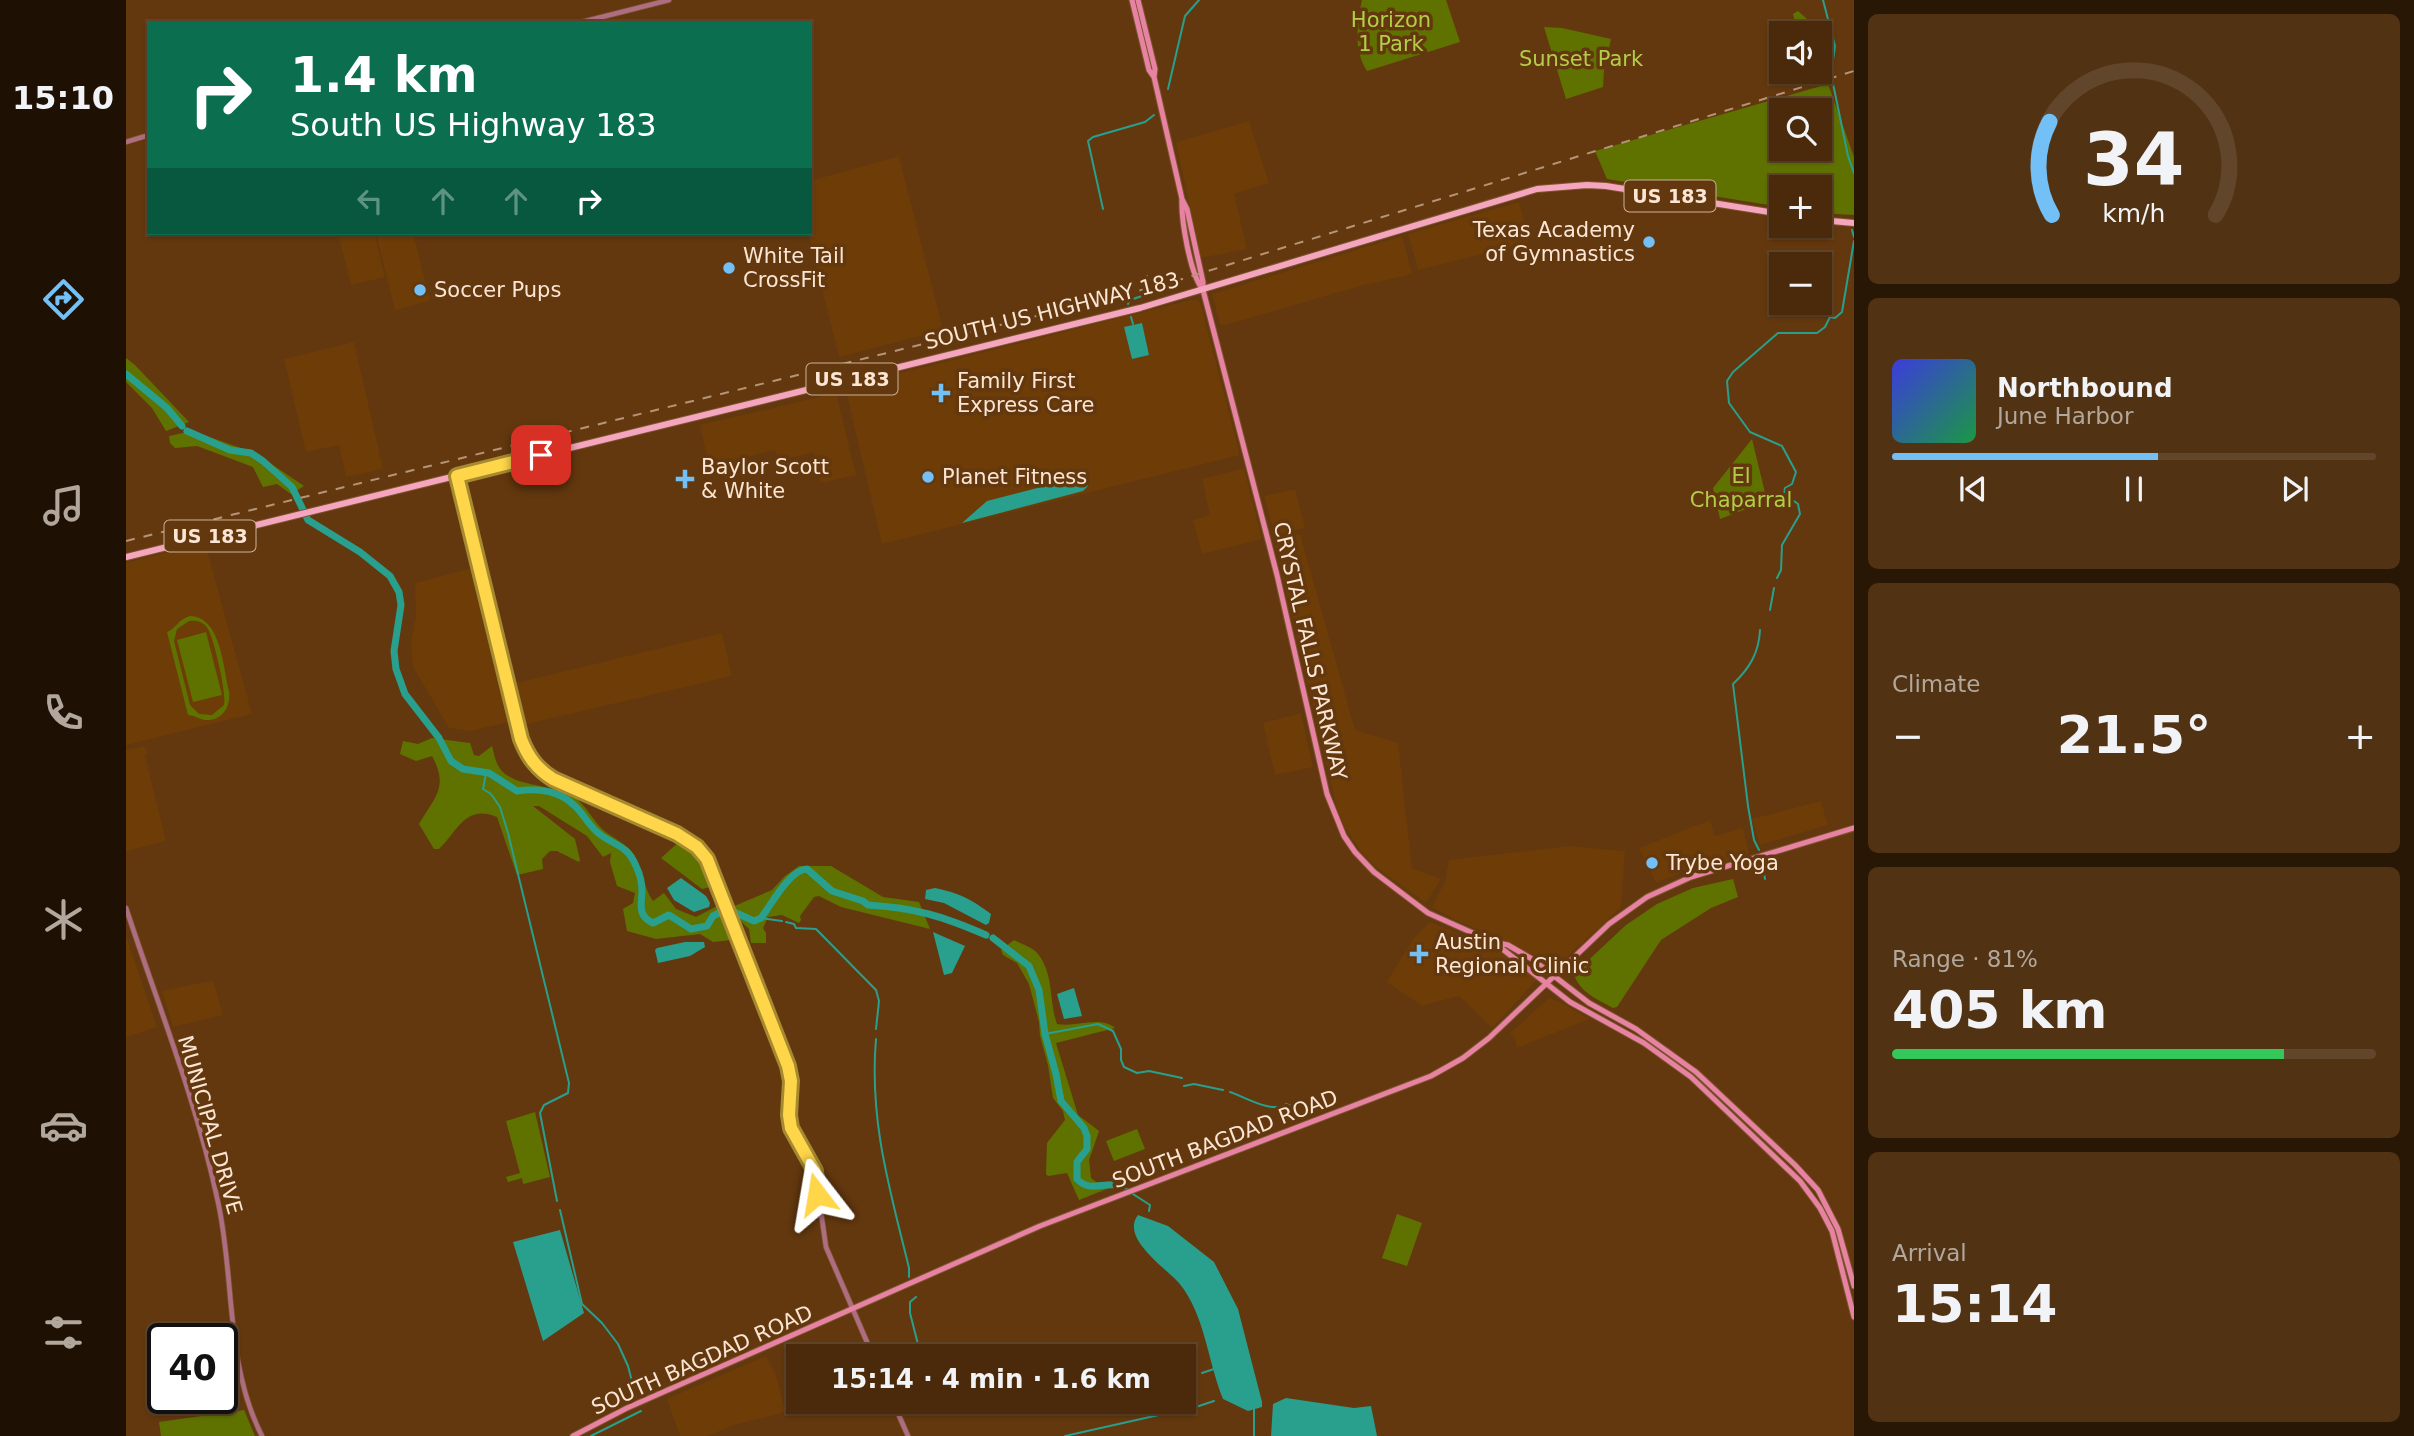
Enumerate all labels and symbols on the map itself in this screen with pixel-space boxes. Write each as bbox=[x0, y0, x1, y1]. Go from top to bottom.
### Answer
park label: Horizon 1 Park bbox=[1351, 8, 1431, 56]
park label: Sunset Park bbox=[1519, 47, 1644, 71]
road number: US 183 bbox=[1624, 180, 1716, 212]
place label: Texas Academy of Gymnastics bbox=[1472, 218, 1635, 266]
marker: Texas Academy of Gymnastics bbox=[1641, 234, 1657, 250]
place label: White Tail CrossFit bbox=[743, 244, 845, 292]
marker: White Tail CrossFit bbox=[721, 260, 737, 276]
street label: SOUTH US HIGHWAY 183 bbox=[922, 268, 1182, 354]
place label: Soccer Pups bbox=[434, 278, 561, 302]
marker: Soccer Pups bbox=[412, 282, 428, 298]
road number: US 183 bbox=[806, 364, 898, 394]
place label: Family First Express Care bbox=[957, 369, 1094, 417]
marker: Family First Express Care bbox=[931, 383, 951, 403]
pin bbox=[511, 425, 571, 485]
place label: Baylor Scott & White bbox=[701, 455, 829, 503]
park label: El Chaparral bbox=[1690, 464, 1792, 512]
place label: Planet Fitness bbox=[942, 465, 1087, 489]
marker: Baylor Scott & White bbox=[675, 469, 695, 489]
marker: Planet Fitness bbox=[920, 469, 936, 485]
street label: CRYSTAL FALLS PARKWAY bbox=[1269, 519, 1351, 783]
road number: US 183 bbox=[164, 520, 256, 552]
place label: Trybe Yoga bbox=[1665, 851, 1779, 875]
marker: Trybe Yoga bbox=[1644, 855, 1660, 871]
place label: Austin Regional Clinic bbox=[1435, 930, 1589, 978]
marker: Austin Regional Clinic bbox=[1409, 944, 1429, 964]
street label: MUNICIPAL DRIVE bbox=[173, 1033, 247, 1217]
street label: SOUTH BAGDAD ROAD bbox=[1109, 1085, 1341, 1193]
position arrow bbox=[780, 1157, 854, 1231]
street label: SOUTH BAGDAD ROAD bbox=[588, 1300, 816, 1420]
speed limit sign: 40 bbox=[147, 1323, 238, 1414]

